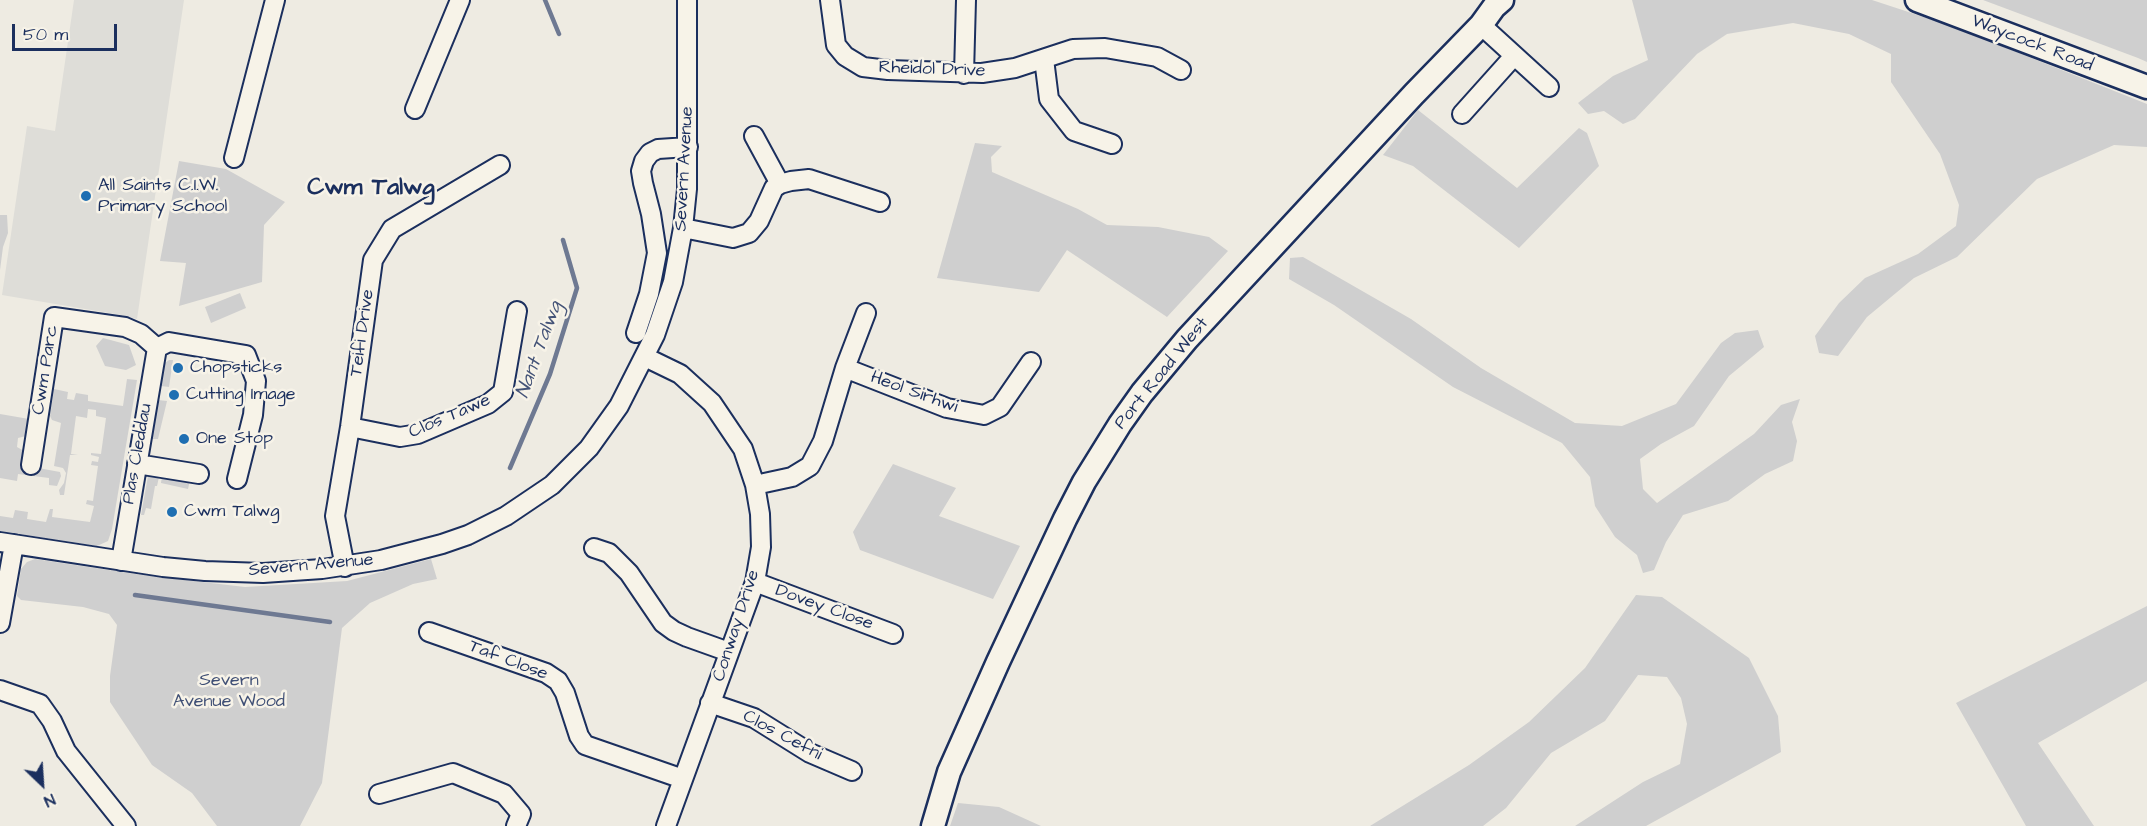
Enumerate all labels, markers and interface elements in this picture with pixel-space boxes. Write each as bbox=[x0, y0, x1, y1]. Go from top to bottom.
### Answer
street label: Waycock Road bbox=[1968, 11, 2096, 77]
scale bar bbox=[15, 12, 120, 50]
text: 50 m bbox=[23, 22, 68, 47]
street label: Rheidol Drive bbox=[878, 57, 986, 83]
street label: Severn Avenue bbox=[671, 106, 699, 232]
place label: All Saints C.I.W. Primary School bbox=[98, 175, 227, 218]
district label: Cwm Talwg bbox=[307, 175, 435, 203]
marker: All Saints C.I.W. Primary School bbox=[79, 189, 93, 203]
street label: Teifi Drive bbox=[346, 288, 380, 378]
water label: Nant Talwg bbox=[511, 298, 569, 402]
street label: Port Road West bbox=[1110, 314, 1214, 434]
street label: Cwm Parc bbox=[28, 324, 64, 416]
place label: Chopsticks bbox=[190, 357, 282, 379]
marker: Chopsticks bbox=[171, 361, 185, 375]
street label: Heol Sirhwi bbox=[867, 367, 961, 419]
place label: Cutting Image bbox=[186, 384, 296, 406]
marker: Cutting Image bbox=[167, 388, 181, 402]
street label: Clos Tawe bbox=[406, 390, 494, 444]
street label: Plas Cleddau bbox=[119, 402, 157, 506]
place label: One Stop bbox=[196, 428, 273, 450]
marker: One Stop bbox=[177, 432, 191, 446]
place label: Cwm Talwg bbox=[184, 501, 280, 523]
marker: Cwm Talwg bbox=[165, 505, 179, 519]
street label: Severn Avenue bbox=[248, 550, 374, 582]
street label: Conway Drive bbox=[709, 567, 765, 685]
street label: Dovey Close bbox=[772, 580, 876, 636]
street label: Taf Close bbox=[466, 636, 550, 686]
park label: Severn Avenue Wood bbox=[173, 670, 285, 712]
street label: Clos Cefni bbox=[739, 706, 825, 766]
north arrow bbox=[12, 754, 72, 814]
text: N bbox=[40, 788, 59, 812]

